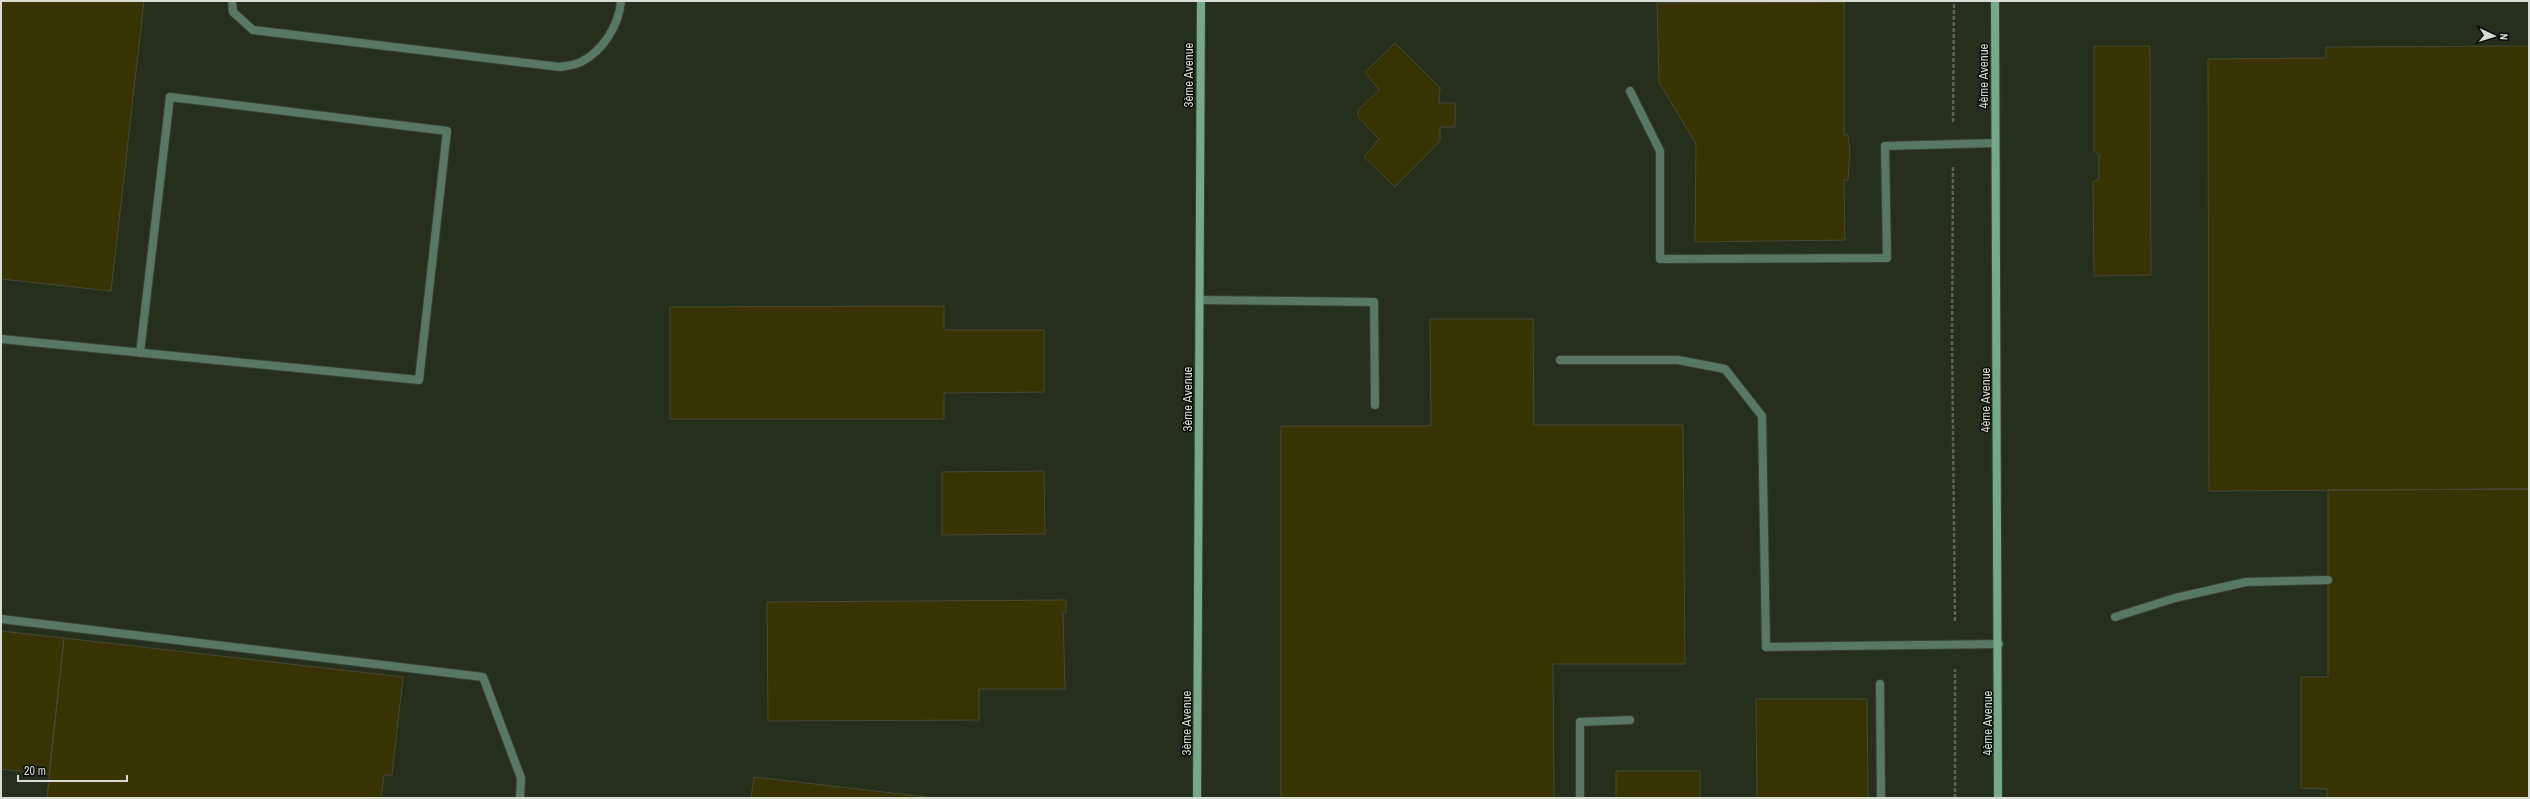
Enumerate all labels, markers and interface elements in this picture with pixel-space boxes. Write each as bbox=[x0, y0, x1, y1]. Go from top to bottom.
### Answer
north arrow bbox=[2474, 16, 2514, 56]
text: N bbox=[2497, 33, 2511, 40]
street label: 3ème Avenue bbox=[1180, 42, 1197, 108]
street label: 4ème Avenue bbox=[1975, 43, 1992, 109]
street label: 3ème Avenue bbox=[1179, 366, 1196, 432]
street label: 4ème Avenue bbox=[1977, 367, 1994, 433]
street label: 3ème Avenue bbox=[1178, 690, 1195, 756]
street label: 4ème Avenue bbox=[1979, 690, 1996, 756]
scale bar bbox=[18, 757, 127, 783]
text: 20 m bbox=[24, 763, 46, 779]

